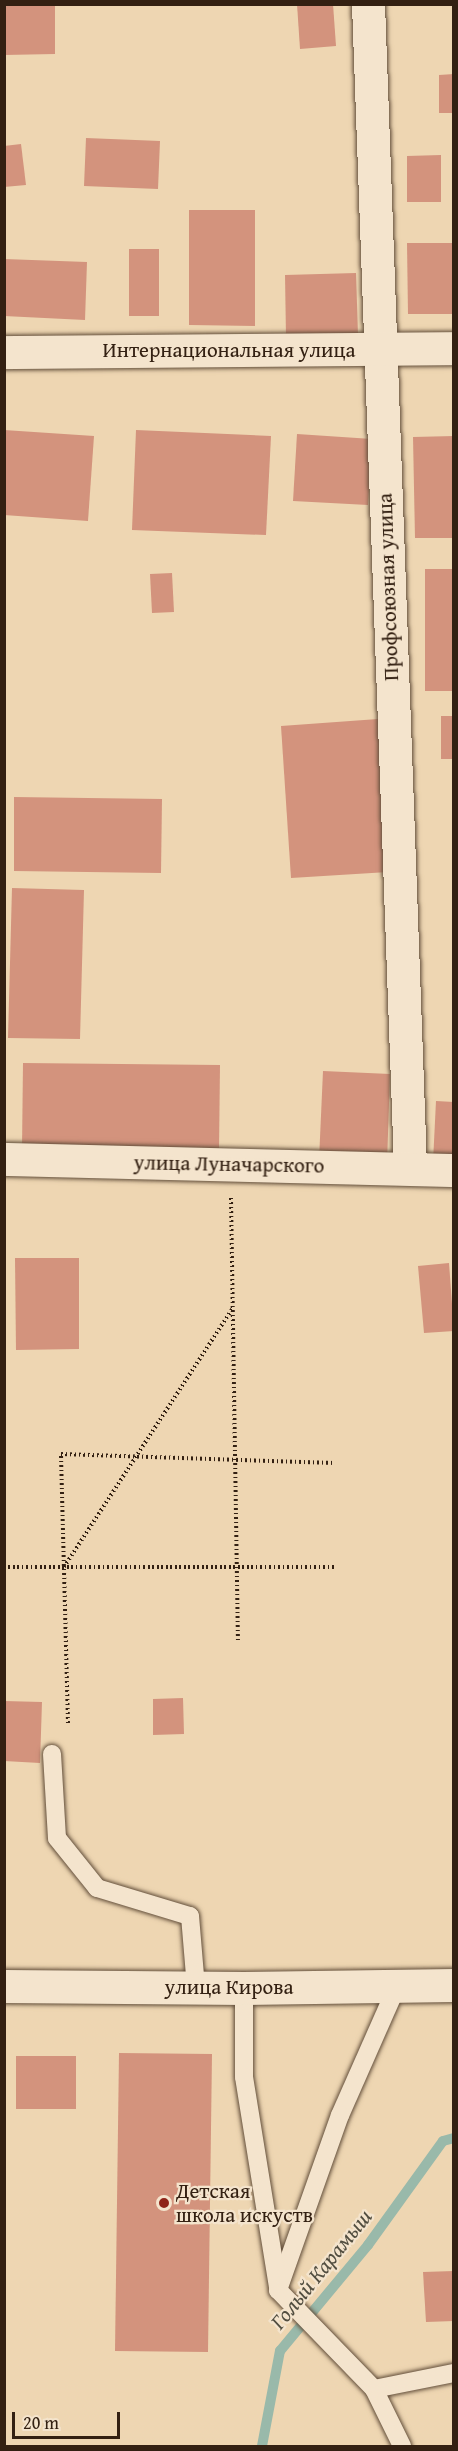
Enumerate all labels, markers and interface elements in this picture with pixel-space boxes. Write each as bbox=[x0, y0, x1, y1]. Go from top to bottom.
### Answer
street label: Интернациональная улица bbox=[103, 337, 355, 363]
street label: Профсоюзная улица bbox=[372, 493, 404, 681]
street label: улица Луначарского bbox=[133, 1150, 325, 1178]
street label: улица Кирова bbox=[165, 1974, 293, 2000]
place label: Детская школа искуств bbox=[176, 2178, 313, 2228]
marker: Детская школа искуств bbox=[157, 2196, 171, 2210]
water label: Голый Карамыш bbox=[264, 2204, 378, 2334]
scale bar bbox=[15, 2400, 123, 2438]
text: 20 m bbox=[23, 2409, 59, 2436]

